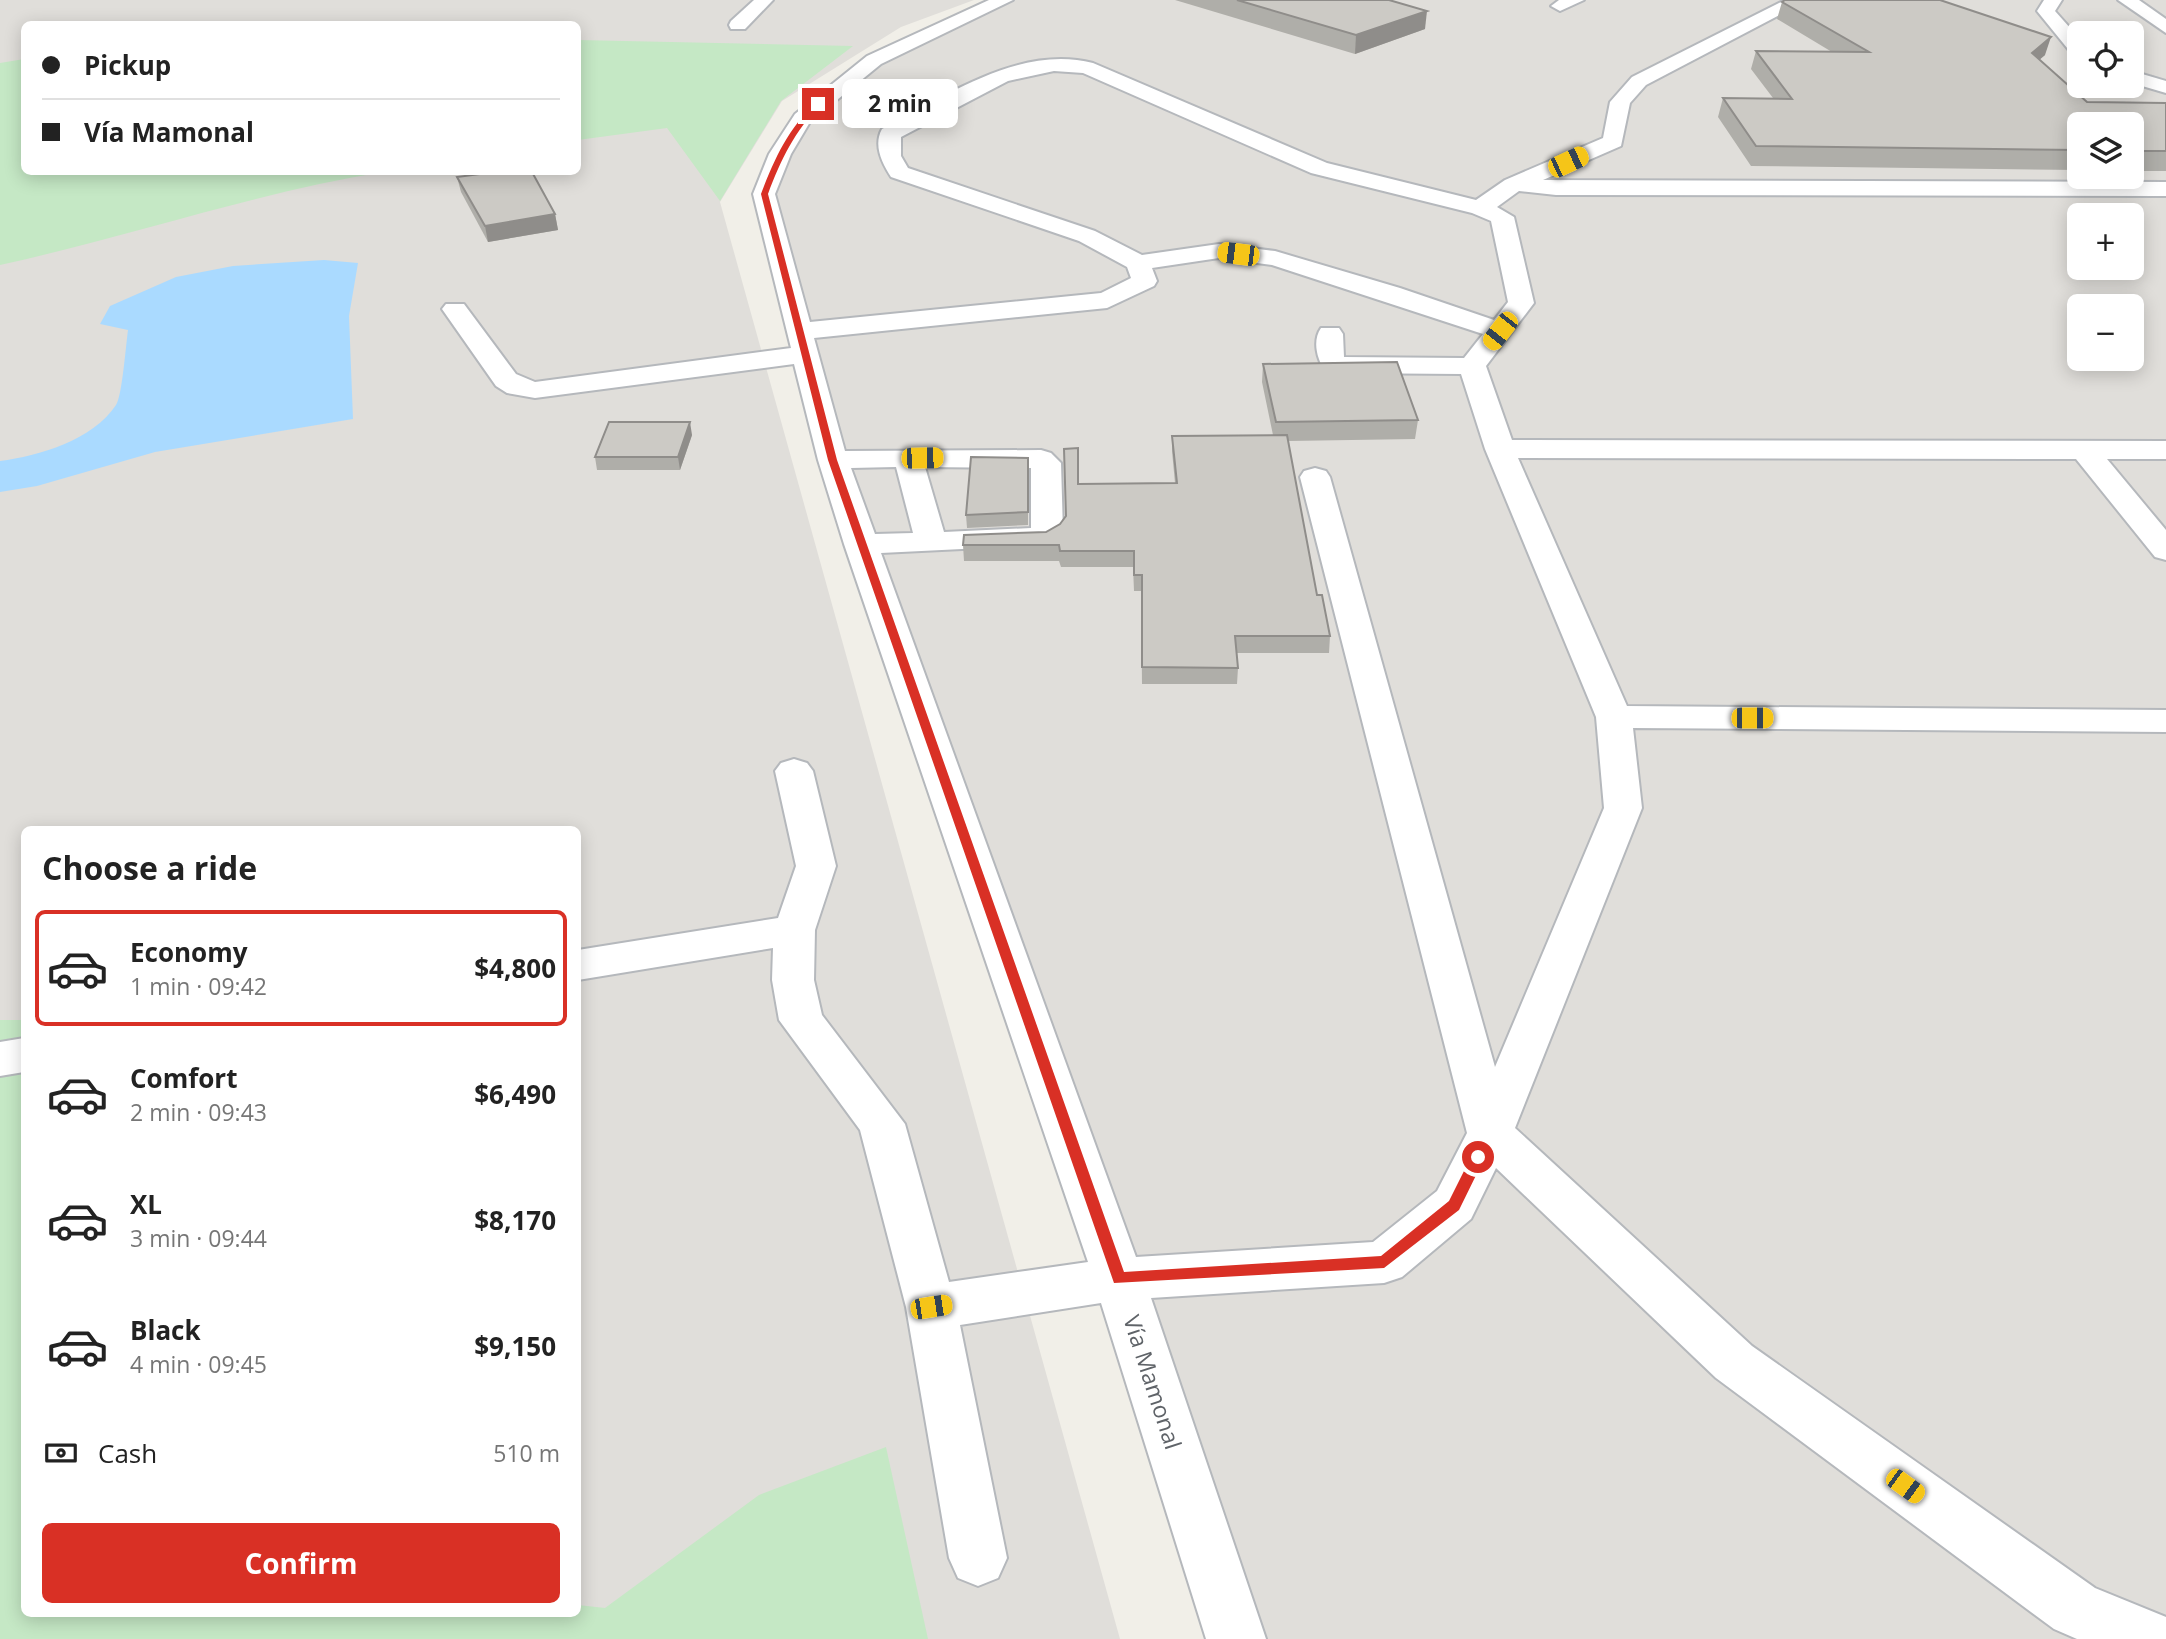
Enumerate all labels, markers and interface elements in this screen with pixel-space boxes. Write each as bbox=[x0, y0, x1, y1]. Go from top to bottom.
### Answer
map controls bbox=[2067, 21, 2144, 371]
button: locate bbox=[2067, 21, 2144, 98]
text: Pickup bbox=[84, 47, 171, 83]
callout: 2 min bbox=[842, 80, 958, 128]
text: 2 min bbox=[868, 87, 932, 119]
route end bbox=[802, 88, 834, 120]
button: layers bbox=[2067, 112, 2144, 189]
text: Vía Mamonal bbox=[84, 114, 254, 150]
car bbox=[1545, 144, 1592, 180]
button: + bbox=[2067, 203, 2144, 280]
car bbox=[1216, 241, 1261, 267]
button: − bbox=[2067, 294, 2144, 371]
car bbox=[1479, 308, 1522, 354]
car bbox=[901, 447, 944, 469]
car bbox=[1732, 708, 1774, 729]
text: Choose a ride bbox=[42, 846, 257, 889]
text: Economy bbox=[130, 934, 248, 970]
icon: car bbox=[46, 937, 109, 1000]
text: $4,800 bbox=[474, 950, 556, 986]
text: 1 min · 09:42 bbox=[130, 970, 267, 1002]
text: Comfort bbox=[130, 1060, 237, 1096]
icon: car bbox=[46, 1063, 109, 1126]
text: $6,490 bbox=[474, 1076, 556, 1112]
text: 2 min · 09:43 bbox=[130, 1096, 267, 1128]
route start bbox=[1462, 1141, 1494, 1173]
text: XL bbox=[130, 1186, 162, 1222]
icon: car bbox=[46, 1189, 109, 1252]
text: $8,170 bbox=[474, 1202, 556, 1238]
text: 3 min · 09:44 bbox=[130, 1222, 267, 1254]
car bbox=[909, 1293, 954, 1321]
street label: Vía Mamonal bbox=[1116, 1311, 1190, 1453]
text: Black bbox=[130, 1312, 201, 1348]
icon: car bbox=[46, 1315, 109, 1378]
text: $9,150 bbox=[474, 1328, 556, 1364]
text: 4 min · 09:45 bbox=[130, 1348, 267, 1380]
icon: cash bbox=[42, 1434, 80, 1472]
text: Cash bbox=[98, 1435, 157, 1471]
text: 510 m bbox=[493, 1437, 560, 1469]
car bbox=[1882, 1465, 1929, 1507]
button: Confirm bbox=[42, 1523, 560, 1603]

